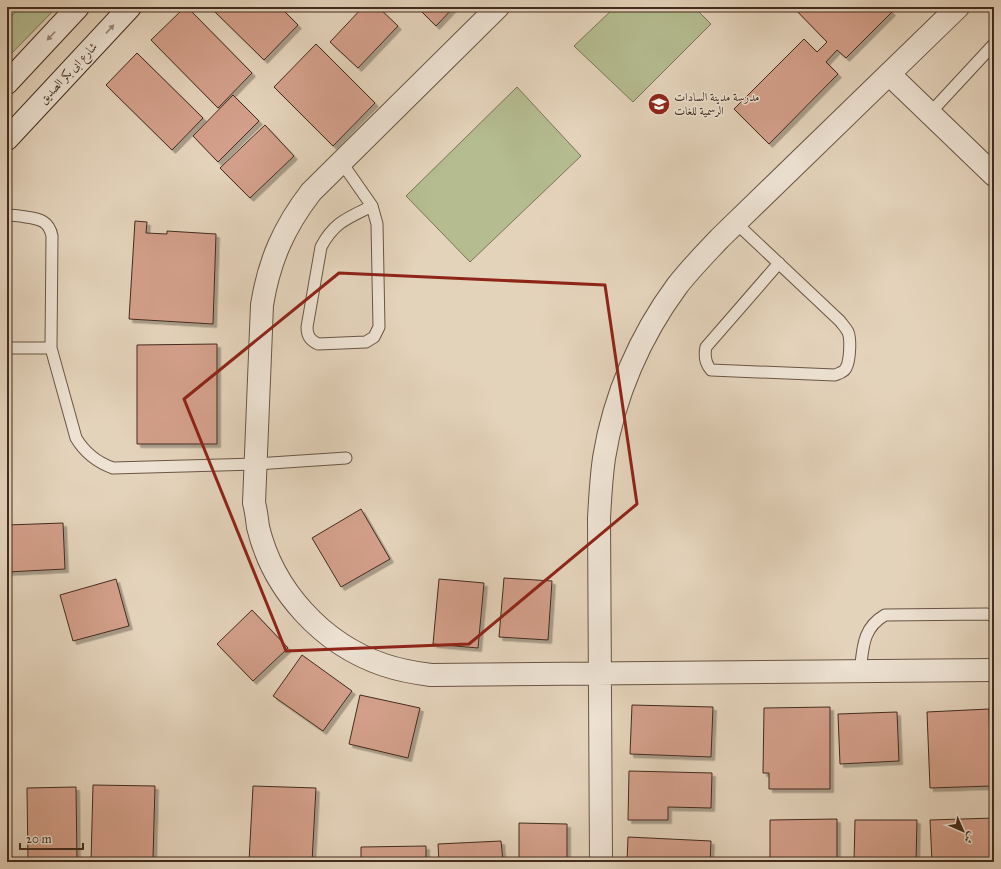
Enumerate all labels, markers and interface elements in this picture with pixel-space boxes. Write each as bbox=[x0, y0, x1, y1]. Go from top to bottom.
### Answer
one-way arrow bbox=[105, 23, 114, 34]
one-way arrow bbox=[47, 30, 56, 41]
street label: شارع ابى بكر الصديق bbox=[36, 39, 103, 109]
place label: مدرسة مدينة السادات الرسمية للغات bbox=[674, 90, 759, 118]
school or university icon: مدرسة مدينة السادات الرسمية للغات bbox=[646, 91, 672, 117]
north arrow bbox=[943, 811, 983, 851]
scale bar bbox=[20, 825, 83, 851]
text: ش bbox=[961, 829, 978, 846]
text: 20 m bbox=[26, 832, 52, 846]

